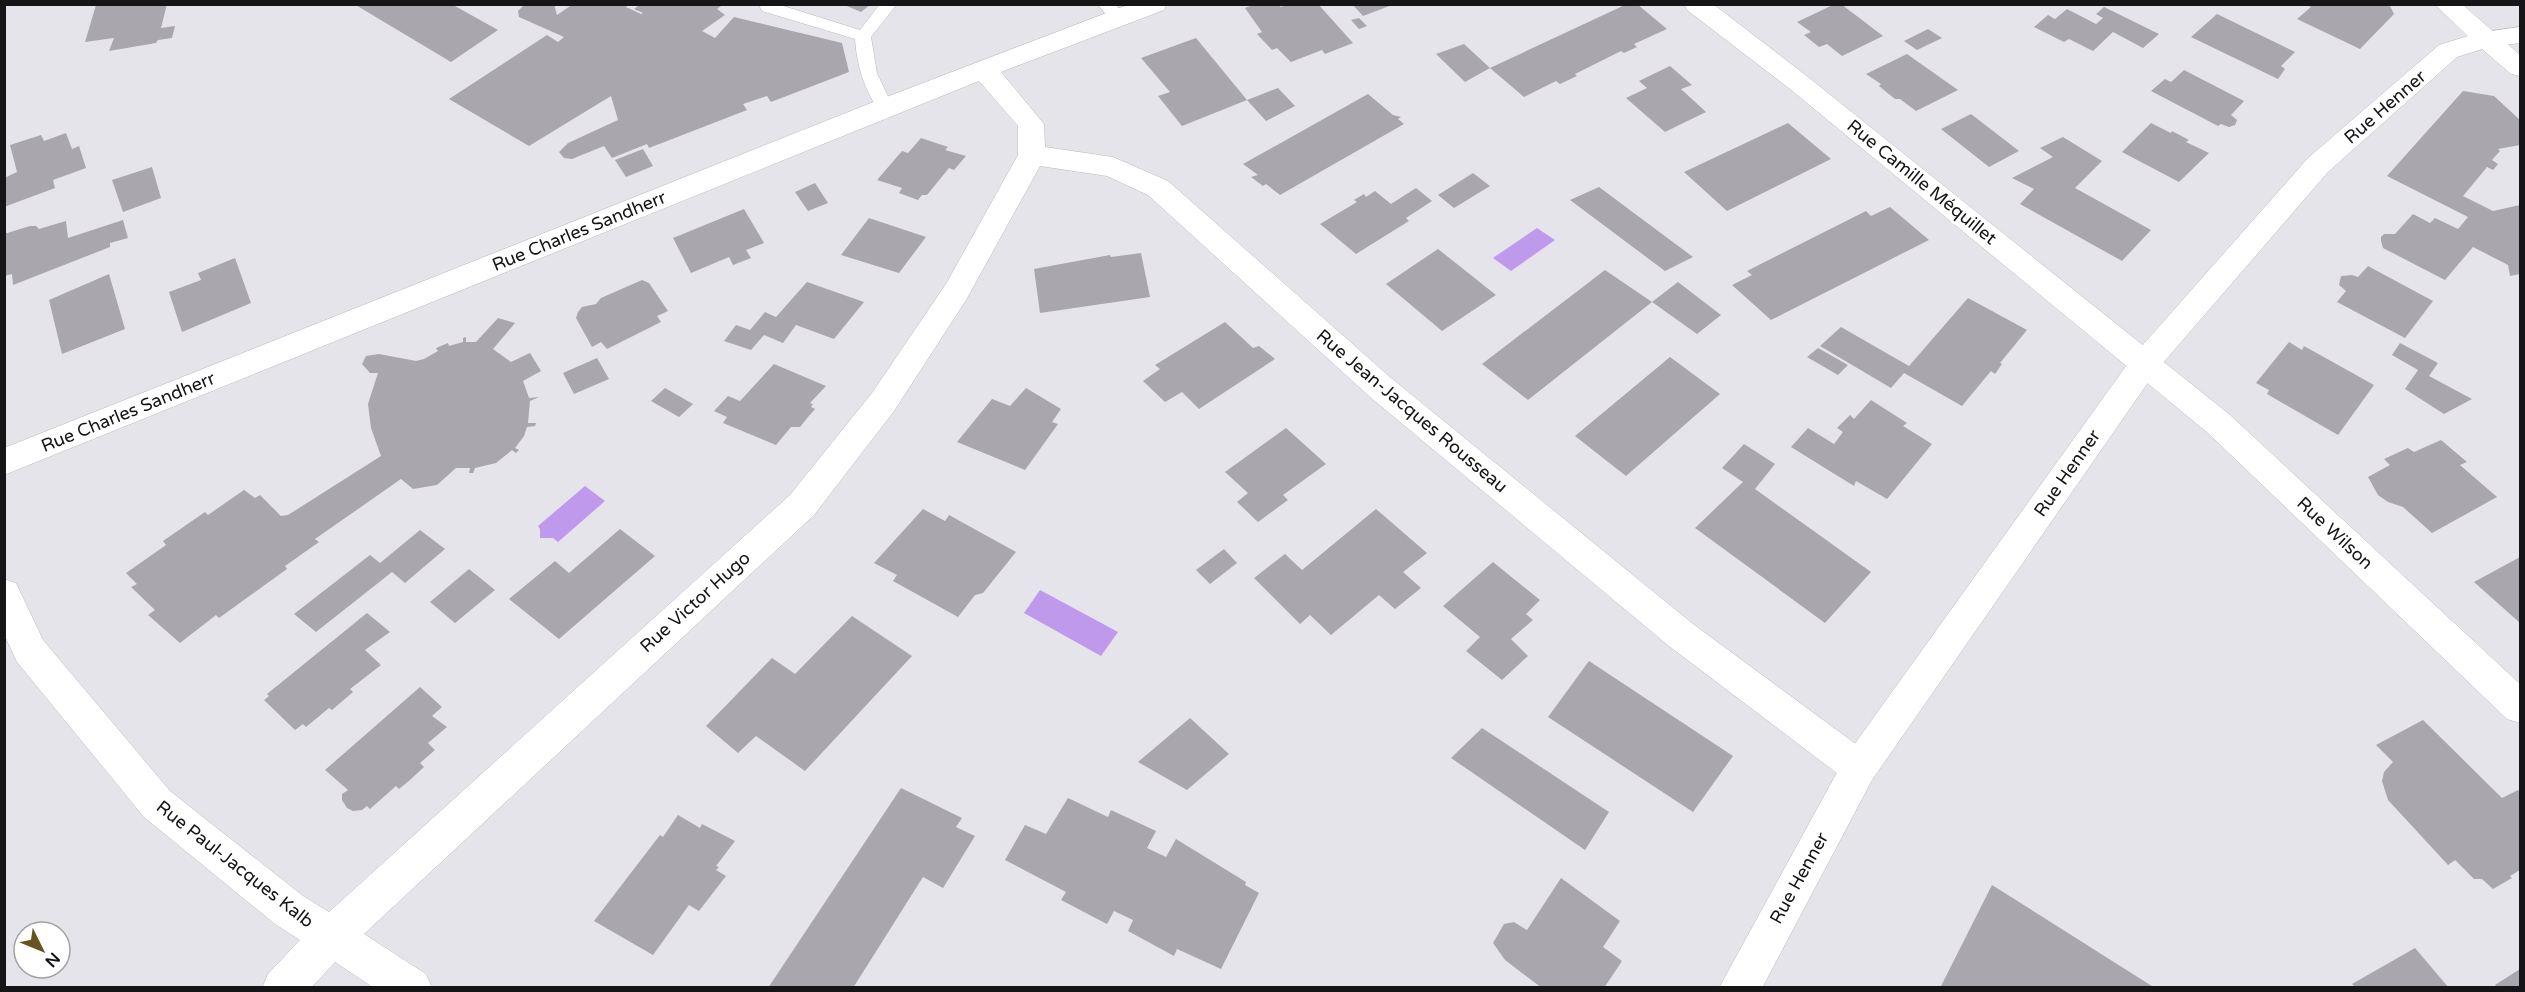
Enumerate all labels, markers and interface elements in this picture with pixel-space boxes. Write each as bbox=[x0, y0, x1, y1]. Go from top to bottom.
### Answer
street label: Rue Henner bbox=[2340, 65, 2430, 148]
street label: Rue Camille Méquillet bbox=[1843, 115, 2001, 249]
street label: Rue Charles Sandherr bbox=[489, 186, 669, 276]
street label: Rue Jean-Jacques Rousseau bbox=[1312, 325, 1512, 497]
street label: Rue Charles Sandherr bbox=[38, 367, 218, 457]
street label: Rue Henner bbox=[2029, 425, 2105, 521]
street label: Rue Wilson bbox=[2292, 492, 2378, 574]
street label: Rue Victor Hugo bbox=[635, 547, 755, 657]
street label: Rue Paul-Jacques Kalb bbox=[152, 796, 318, 932]
street label: Rue Henner bbox=[1765, 828, 1833, 928]
north arrow bbox=[12, 920, 72, 980]
text: N bbox=[41, 948, 64, 971]

